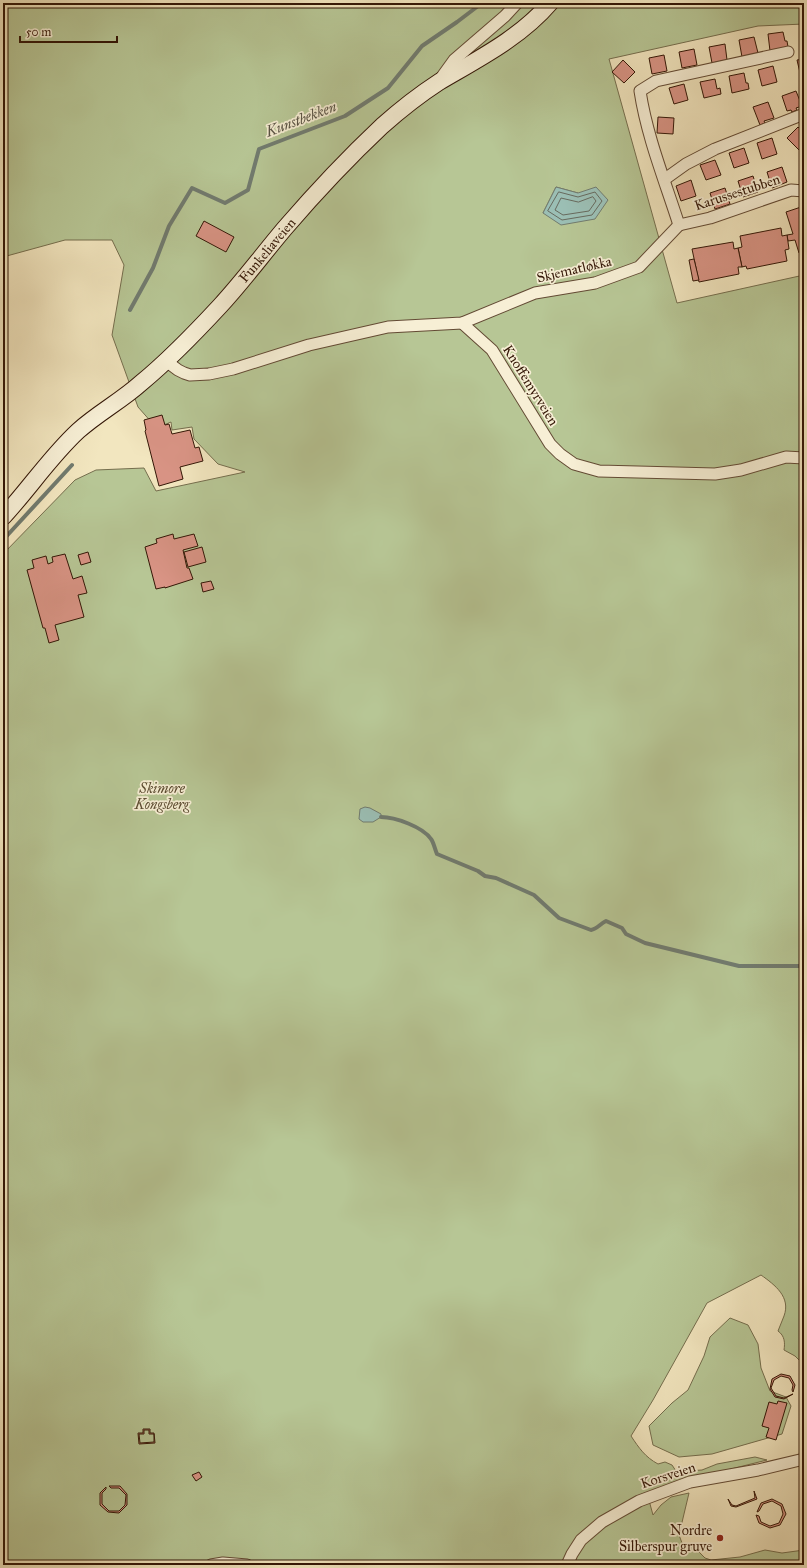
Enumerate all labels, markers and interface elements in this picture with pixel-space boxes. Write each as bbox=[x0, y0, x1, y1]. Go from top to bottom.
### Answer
scale bar bbox=[20, 18, 117, 44]
text: 50 m bbox=[26, 25, 51, 39]
water label: Kunstbekken bbox=[262, 97, 339, 141]
street label: Karussestubben bbox=[692, 170, 783, 214]
street label: Funkeliaveien bbox=[235, 214, 300, 286]
street label: Skjematløkka bbox=[535, 253, 613, 286]
street label: Knoffemyrveien bbox=[499, 342, 562, 429]
park label: Skimore Kongsberg bbox=[134, 780, 190, 813]
street label: Korsveien bbox=[639, 1458, 698, 1492]
place label: Nordre Silberspur gruve bbox=[619, 1522, 712, 1555]
marker: Nordre Silberspur gruve bbox=[715, 1533, 725, 1543]

